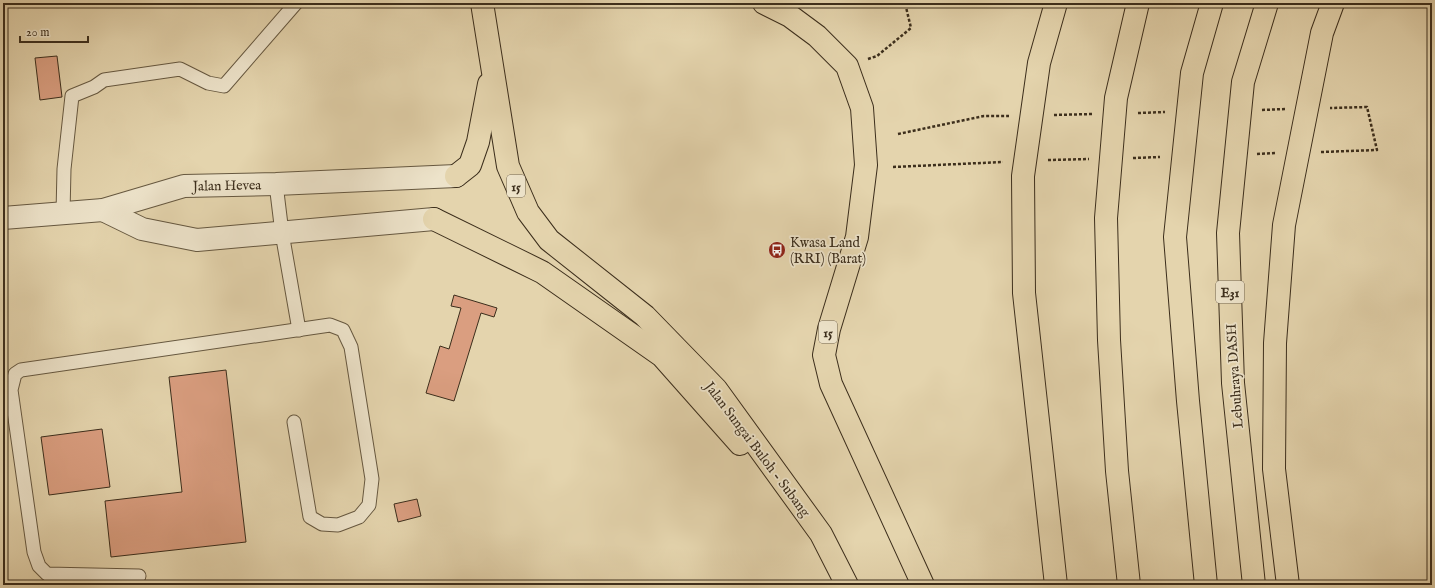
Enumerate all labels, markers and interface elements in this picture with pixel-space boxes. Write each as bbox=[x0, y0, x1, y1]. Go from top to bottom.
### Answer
scale bar bbox=[20, 18, 88, 44]
text: 20 m bbox=[26, 25, 49, 40]
road number: 15 bbox=[507, 175, 525, 197]
street label: Jalan Hevea bbox=[191, 176, 262, 196]
place label: Kwasa Land (RRI) (Barat) bbox=[790, 234, 866, 268]
bus stop icon: Kwasa Land (RRI) (Barat) bbox=[767, 240, 787, 260]
road number: E31 bbox=[1216, 281, 1244, 303]
road number: 15 bbox=[819, 321, 837, 343]
street label: Lebuhraya DASH bbox=[1222, 323, 1248, 429]
street label: Jalan Sungai Buloh - Subang bbox=[699, 377, 814, 521]

